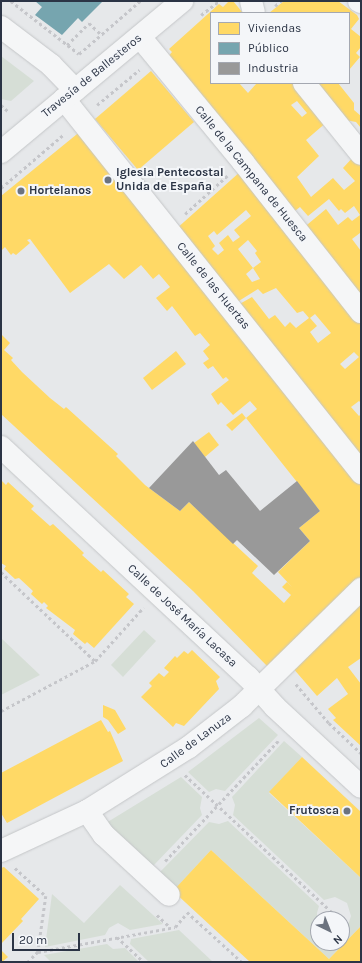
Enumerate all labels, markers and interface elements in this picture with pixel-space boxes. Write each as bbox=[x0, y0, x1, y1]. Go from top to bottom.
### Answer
legend bbox=[210, 12, 350, 84]
text: Viviendas bbox=[248, 21, 301, 35]
street label: Travesía de Ballesteros bbox=[39, 31, 145, 121]
text: Público bbox=[248, 41, 289, 55]
text: Industria bbox=[248, 61, 298, 75]
street label: Calle de la Campana de Huesca bbox=[192, 103, 310, 245]
place label: Iglesia Pentecostal Unida de España bbox=[116, 166, 224, 194]
marker: Iglesia Pentecostal Unida de España bbox=[103, 175, 113, 185]
place label: Hortelanos bbox=[29, 184, 91, 198]
marker: Hortelanos bbox=[16, 186, 26, 196]
street label: Calle de las Huertas bbox=[173, 239, 253, 333]
street label: Calle de José María Lacasa bbox=[124, 561, 240, 671]
street label: Calle de Lanuza bbox=[157, 710, 235, 772]
place label: Frutosca bbox=[289, 804, 339, 818]
marker: Frutosca bbox=[342, 806, 352, 816]
north arrow bbox=[310, 911, 350, 951]
scale bar bbox=[14, 925, 82, 951]
text: N bbox=[331, 932, 345, 947]
text: 20 m bbox=[19, 933, 47, 947]

